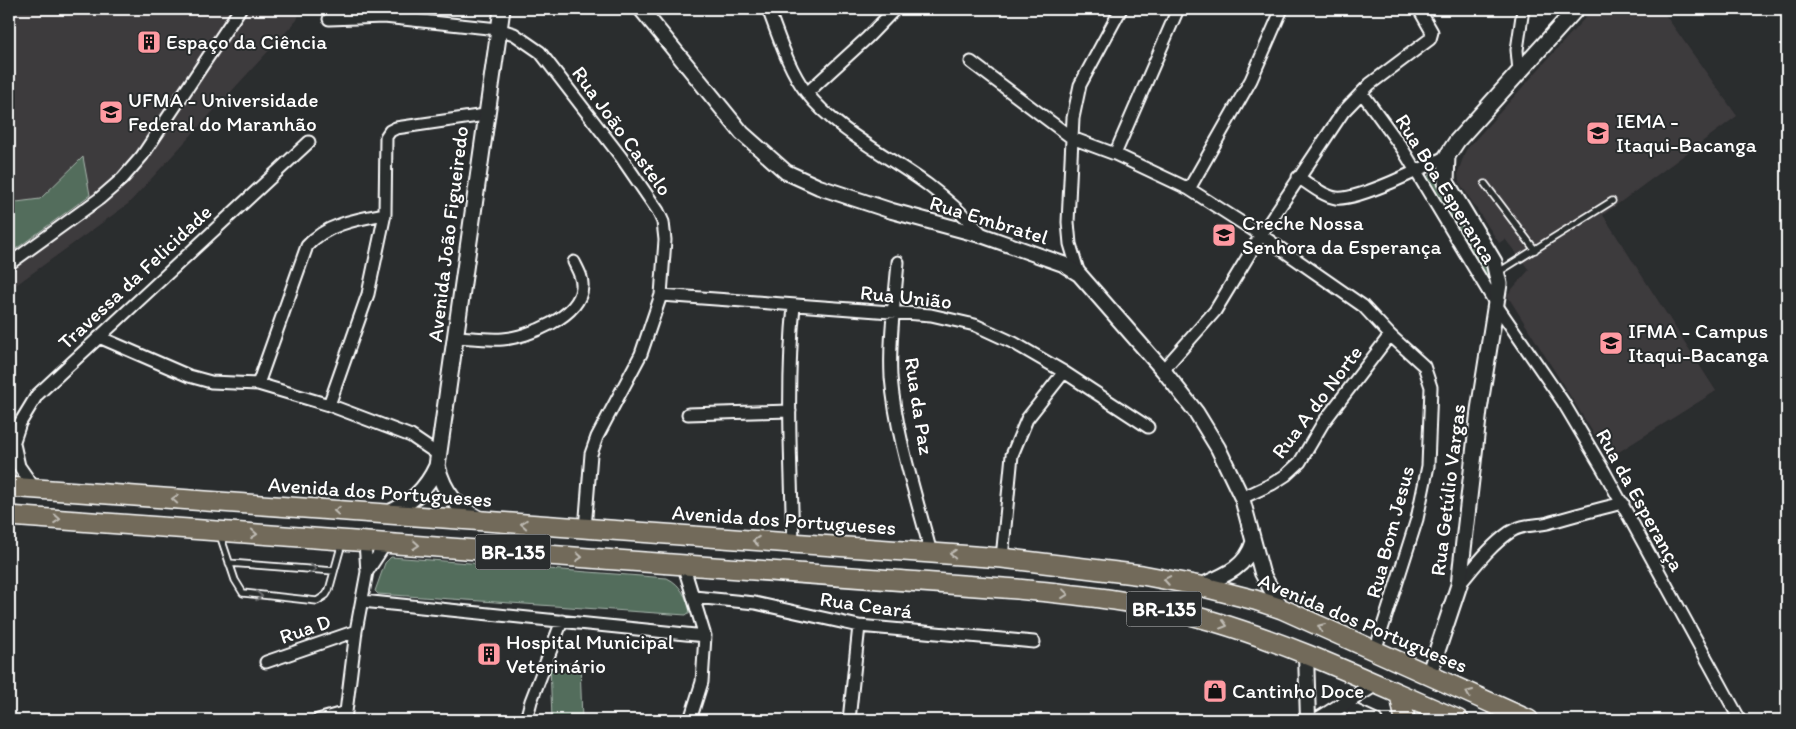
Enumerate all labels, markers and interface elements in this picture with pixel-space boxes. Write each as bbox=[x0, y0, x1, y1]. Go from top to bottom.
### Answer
building icon: Espaço da Ciência bbox=[136, 29, 162, 55]
place label: Espaço da Ciência bbox=[166, 29, 327, 54]
street label: Rua João Castelo bbox=[567, 61, 678, 200]
place label: UFMA - Universidade Federal do Maranhão bbox=[128, 87, 318, 136]
school or university icon: UFMA - Universidade Federal do Maranhão bbox=[98, 99, 124, 125]
place label: IEMA - Itaqui-Bacanga bbox=[1616, 108, 1757, 157]
street label: Rua Boa Esperanca bbox=[1390, 109, 1503, 268]
school or university icon: IEMA - Itaqui-Bacanga bbox=[1585, 120, 1611, 146]
street label: Avenida João Figueiredo bbox=[422, 125, 473, 343]
street label: Rua Embratel bbox=[927, 190, 1051, 249]
street label: Travessa da Felicidade bbox=[53, 199, 217, 354]
place label: Creche Nossa Senhora da Esperança bbox=[1242, 210, 1442, 259]
school or university icon: Creche Nossa Senhora da Esperança bbox=[1211, 222, 1237, 248]
street label: Rua União bbox=[859, 279, 953, 314]
place label: IFMA - Campus Itaqui-Bacanga bbox=[1628, 318, 1769, 367]
school or university icon: IFMA - Campus Itaqui-Bacanga bbox=[1598, 330, 1624, 356]
street label: Rua A do Norte bbox=[1266, 340, 1367, 463]
street label: Rua da Paz bbox=[899, 355, 940, 457]
street label: Rua Getúlio Vargas bbox=[1425, 403, 1470, 577]
street label: Rua da Esperança bbox=[1591, 424, 1690, 576]
street label: Rua Bom Jesus bbox=[1360, 463, 1419, 601]
street label: Avenida dos Portugueses bbox=[267, 471, 493, 512]
one-way arrow bbox=[171, 494, 179, 505]
street label: Avenida dos Portugueses bbox=[671, 499, 897, 540]
one-way arrow bbox=[333, 506, 341, 517]
one-way arrow bbox=[54, 514, 62, 525]
one-way arrow bbox=[520, 519, 528, 530]
one-way arrow bbox=[251, 528, 259, 539]
road number: BR-135 bbox=[476, 534, 550, 570]
one-way arrow bbox=[752, 535, 760, 546]
one-way arrow bbox=[413, 540, 421, 551]
one-way arrow bbox=[949, 549, 957, 560]
one-way arrow bbox=[575, 551, 583, 562]
one-way arrow bbox=[309, 564, 317, 575]
street label: Avenida dos Portugueses bbox=[1255, 567, 1471, 678]
one-way arrow bbox=[1163, 575, 1171, 585]
street label: Rua Ceará bbox=[818, 586, 914, 623]
one-way arrow bbox=[1061, 588, 1069, 599]
one-way arrow bbox=[255, 591, 263, 602]
road number: BR-135 bbox=[1126, 592, 1202, 626]
street label: Rua D bbox=[276, 608, 334, 649]
one-way arrow bbox=[1220, 619, 1228, 629]
one-way arrow bbox=[1317, 622, 1326, 633]
place label: Hospital Municipal Veterinário bbox=[506, 629, 674, 678]
building icon: Hospital Municipal Veterinário bbox=[476, 641, 502, 667]
shop icon: Cantinho Doce bbox=[1202, 678, 1228, 704]
place label: Cantinho Doce bbox=[1232, 678, 1364, 703]
one-way arrow bbox=[1465, 688, 1474, 699]

